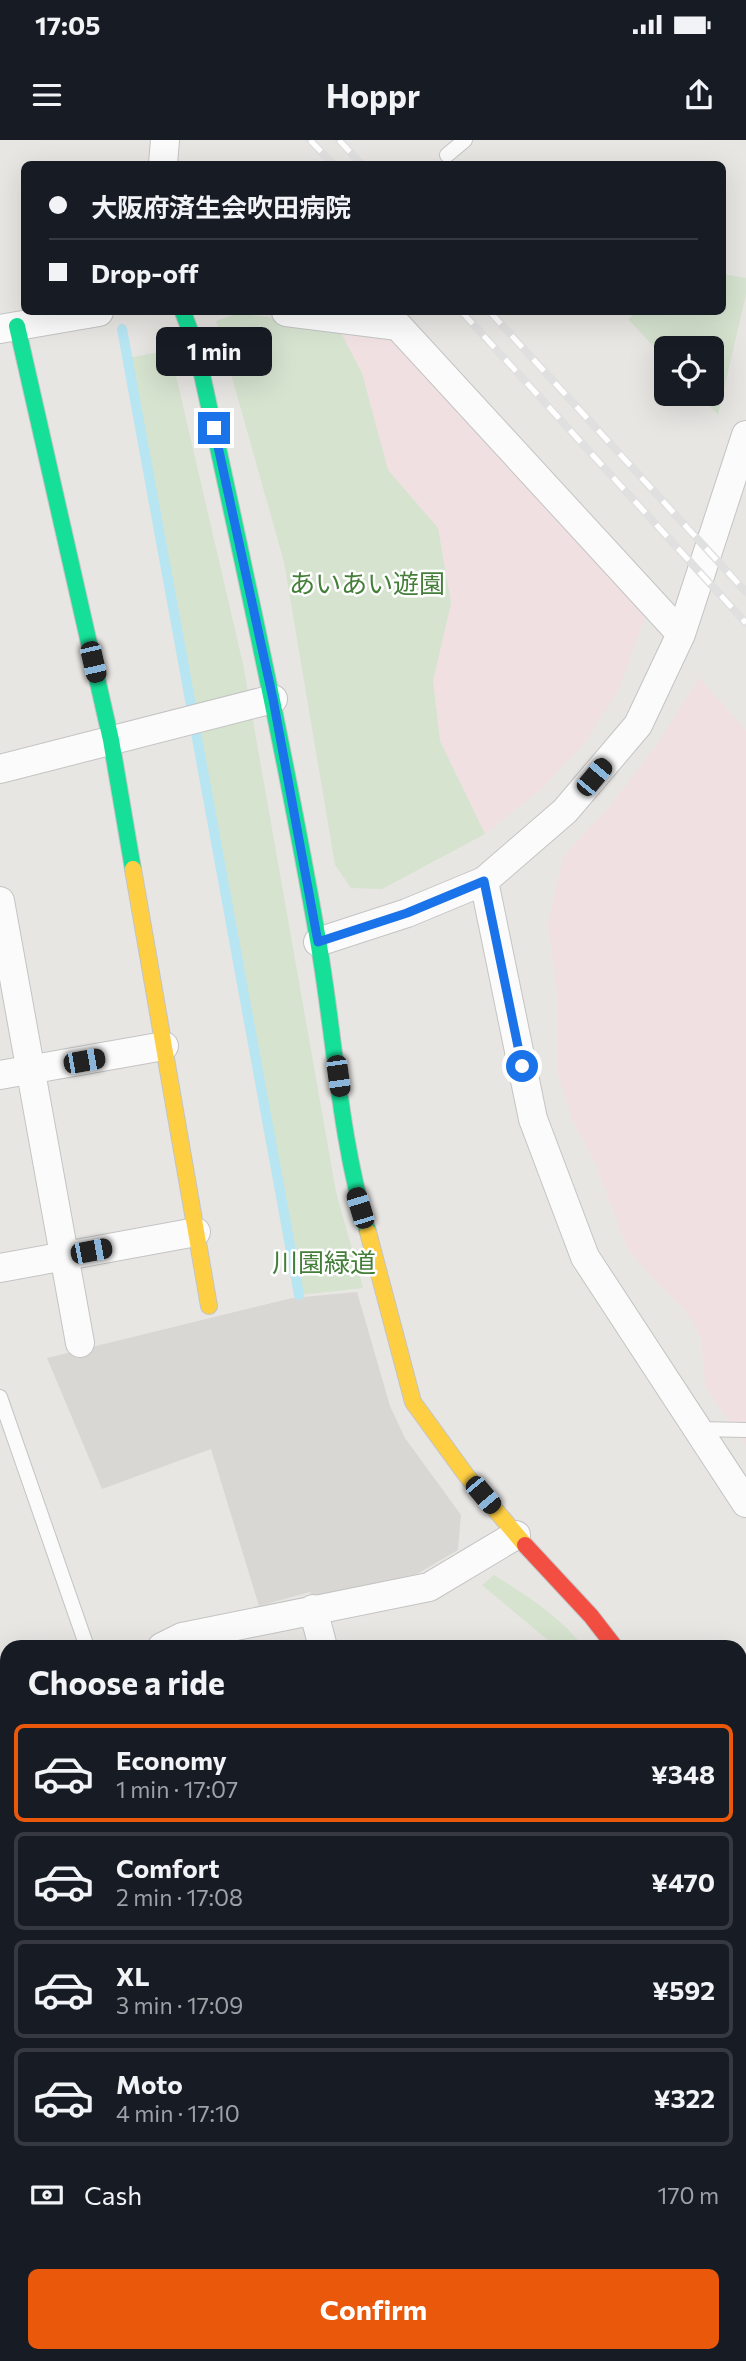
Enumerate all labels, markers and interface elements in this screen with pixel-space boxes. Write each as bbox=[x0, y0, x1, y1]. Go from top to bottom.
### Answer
text: 17:05 bbox=[35, 9, 100, 40]
text: Hoppr bbox=[326, 75, 420, 115]
icon: menu bbox=[28, 76, 66, 114]
icon: share bbox=[680, 76, 718, 114]
text: 大阪府済生会吹田病院 bbox=[91, 191, 351, 222]
text: Drop-off bbox=[91, 257, 198, 288]
callout: 1 min bbox=[156, 327, 272, 376]
map controls bbox=[654, 336, 724, 406]
button: locate bbox=[654, 336, 724, 406]
text: 1 min bbox=[187, 337, 241, 365]
route end bbox=[198, 412, 230, 444]
park label: あいあい遊園 bbox=[289, 567, 445, 598]
car bbox=[79, 639, 108, 685]
car bbox=[573, 754, 616, 800]
car bbox=[62, 1047, 107, 1075]
route start bbox=[506, 1050, 538, 1082]
car bbox=[325, 1054, 352, 1098]
car bbox=[344, 1185, 377, 1231]
car bbox=[69, 1237, 114, 1265]
park label: 川園緑道 bbox=[272, 1246, 376, 1277]
car bbox=[462, 1472, 505, 1518]
text: Choose a ride bbox=[28, 1662, 225, 1702]
icon: car bbox=[32, 1742, 95, 1805]
text: Economy bbox=[116, 1744, 227, 1775]
text: ¥348 bbox=[651, 1758, 715, 1789]
text: 1 min · 17:07 bbox=[116, 1775, 238, 1803]
icon: car bbox=[32, 1850, 95, 1913]
text: Comfort bbox=[116, 1852, 219, 1883]
text: ¥470 bbox=[651, 1866, 715, 1897]
text: 2 min · 17:08 bbox=[116, 1883, 243, 1911]
icon: car bbox=[32, 1958, 95, 2021]
text: XL bbox=[116, 1960, 150, 1991]
text: ¥592 bbox=[652, 1974, 715, 2005]
text: 3 min · 17:09 bbox=[116, 1991, 243, 2019]
icon: car bbox=[32, 2066, 95, 2129]
text: Moto bbox=[116, 2068, 183, 2099]
text: ¥322 bbox=[654, 2082, 715, 2113]
text: 4 min · 17:10 bbox=[116, 2099, 240, 2127]
icon: cash bbox=[28, 2176, 66, 2214]
text: Cash bbox=[84, 2179, 142, 2210]
text: 170 m bbox=[658, 2181, 719, 2209]
button: Confirm bbox=[28, 2269, 719, 2349]

